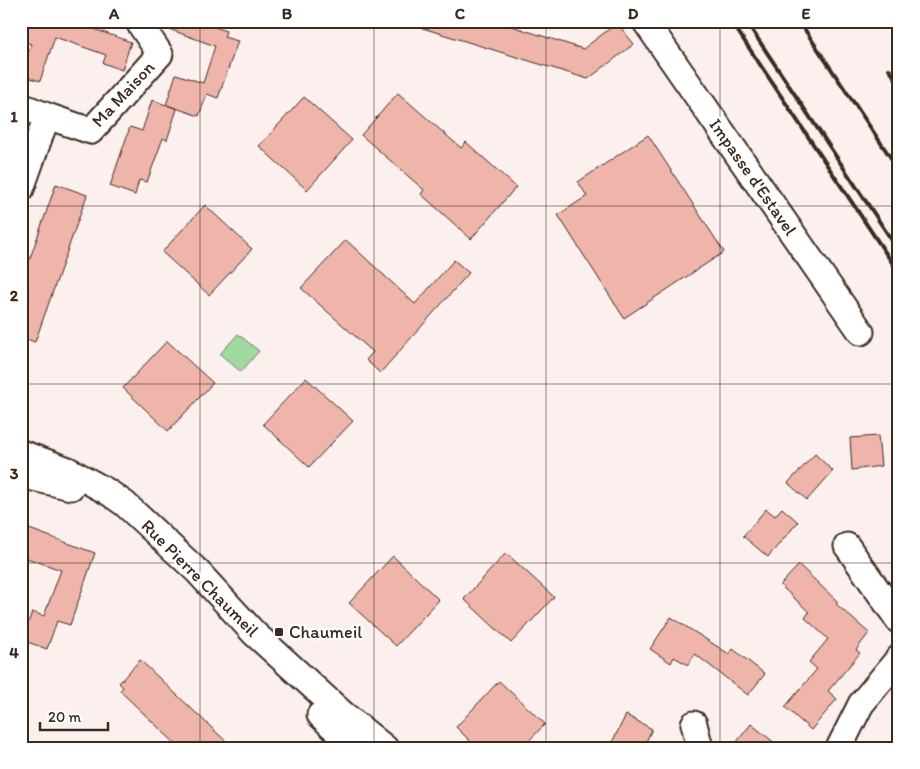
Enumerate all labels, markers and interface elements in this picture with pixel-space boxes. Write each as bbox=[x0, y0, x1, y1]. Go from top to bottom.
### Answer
text: A bbox=[108, 4, 120, 23]
text: B bbox=[282, 4, 293, 23]
text: C bbox=[455, 4, 466, 23]
text: D bbox=[628, 4, 639, 23]
text: E bbox=[802, 4, 811, 23]
street label: Ma Maison bbox=[87, 56, 159, 132]
text: 1 bbox=[10, 107, 18, 126]
street label: Impasse d'Estavel bbox=[704, 114, 802, 240]
text: 2 bbox=[10, 286, 19, 305]
text: 3 bbox=[10, 464, 19, 483]
street label: Rue Pierre Chaumeil bbox=[137, 515, 263, 641]
place label: Chaumeil bbox=[289, 621, 362, 643]
marker: Chaumeil bbox=[273, 626, 285, 638]
text: 4 bbox=[9, 643, 19, 662]
scale bar bbox=[40, 699, 108, 731]
text: 20 m bbox=[48, 708, 82, 726]

